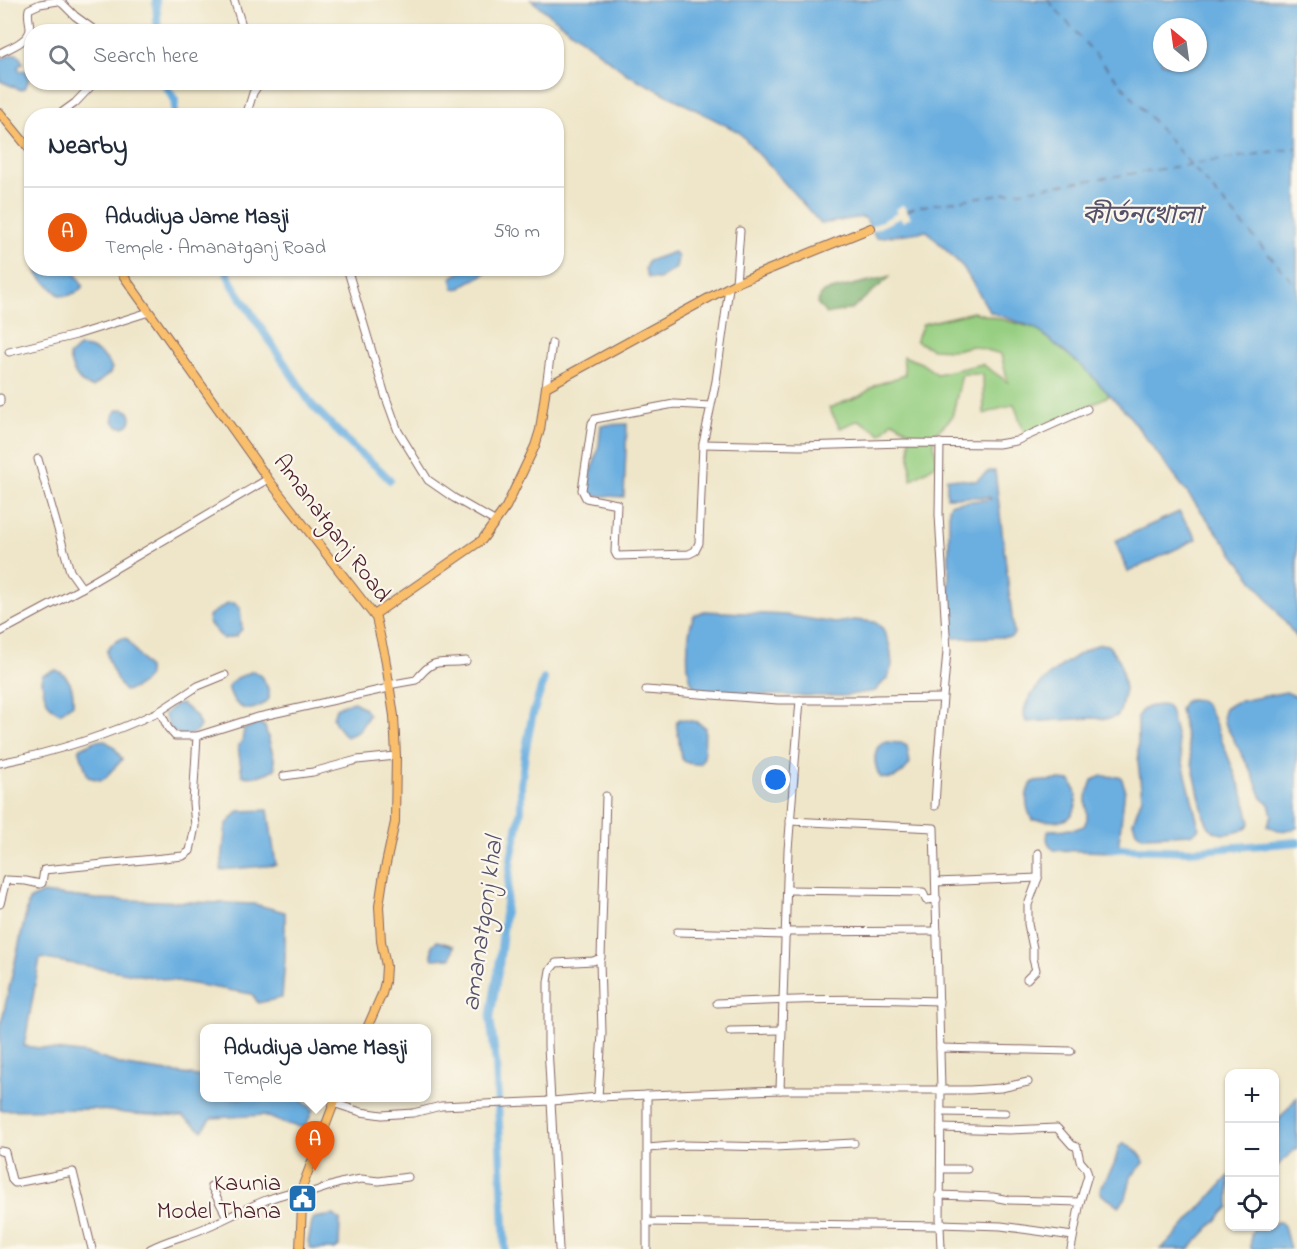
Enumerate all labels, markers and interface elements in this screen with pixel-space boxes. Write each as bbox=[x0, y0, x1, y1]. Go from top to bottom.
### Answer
north arrow bbox=[1153, 18, 1207, 72]
search box bbox=[24, 24, 564, 90]
icon: search bbox=[45, 41, 78, 74]
text: Search here bbox=[93, 41, 198, 73]
text: Nearby bbox=[48, 128, 127, 166]
water label: কীর্তনখোলা bbox=[1082, 198, 1207, 236]
text: Adudiya Jame Masji bbox=[105, 202, 289, 234]
text: A bbox=[61, 218, 74, 247]
text: 590 m bbox=[493, 218, 540, 247]
text: Temple · Amanatganj Road bbox=[105, 234, 326, 263]
street label: Amanatganj Road bbox=[264, 447, 399, 611]
your location bbox=[761, 765, 790, 794]
water label: amanatgonj khal bbox=[453, 832, 515, 1014]
popup bbox=[200, 1024, 431, 1102]
text: Adudiya Jame Masji bbox=[223, 1033, 408, 1065]
text: Temple bbox=[223, 1065, 282, 1094]
map controls bbox=[1225, 1069, 1279, 1231]
button: + bbox=[1225, 1069, 1279, 1123]
pin: A bbox=[296, 1122, 334, 1171]
button: − bbox=[1225, 1123, 1279, 1177]
place label: Kaunia Model Thana bbox=[157, 1167, 281, 1230]
button: locate bbox=[1225, 1177, 1279, 1231]
public building icon: Kaunia Model Thana bbox=[286, 1182, 318, 1214]

